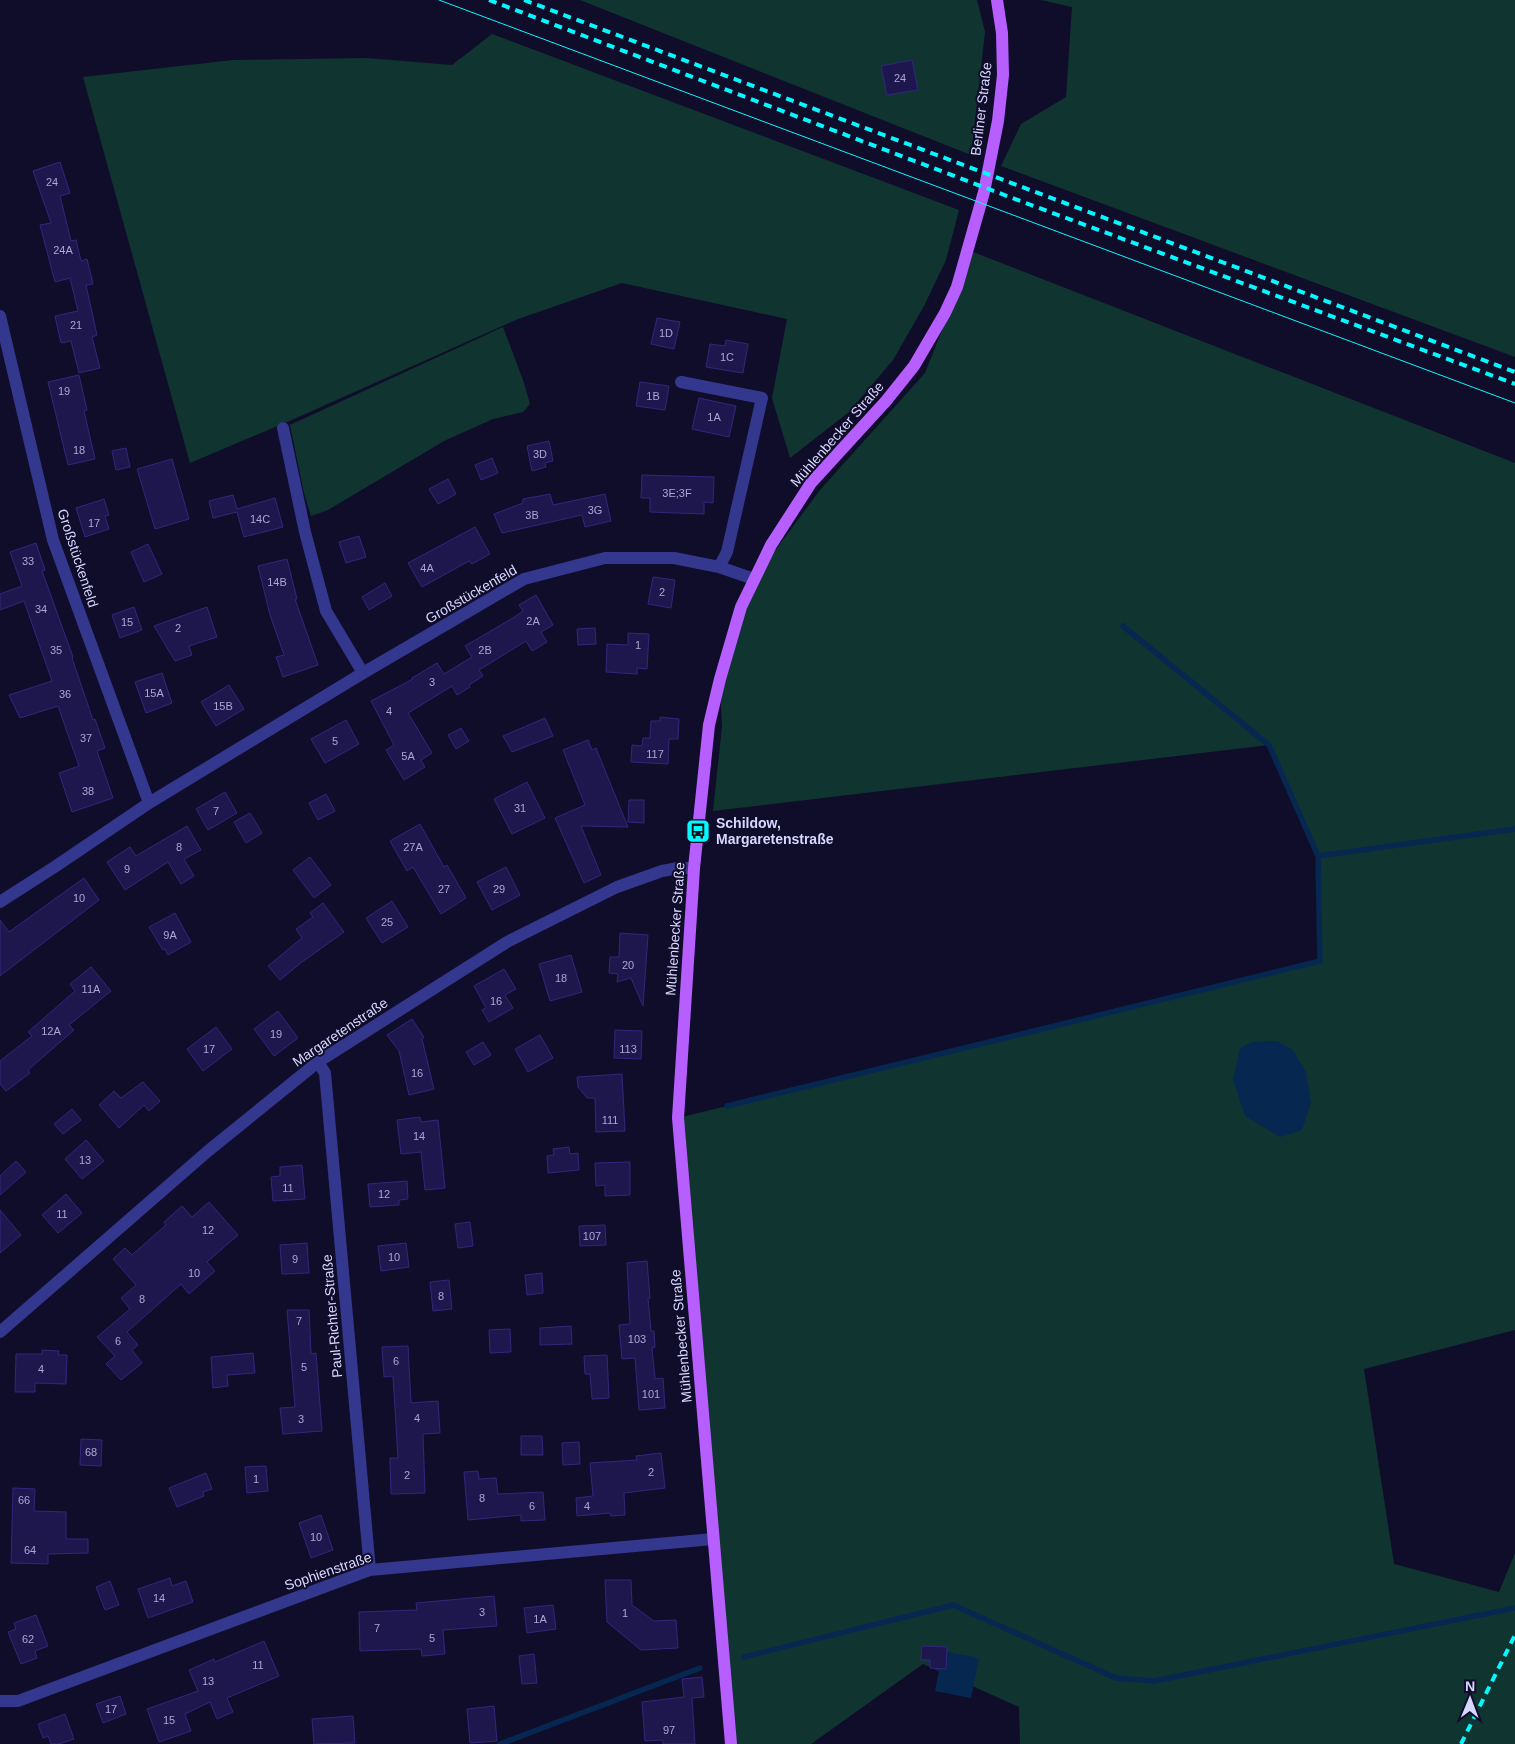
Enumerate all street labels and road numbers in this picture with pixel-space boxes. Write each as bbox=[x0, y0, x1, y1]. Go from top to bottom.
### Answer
street label: Berliner Straße bbox=[967, 61, 995, 157]
street label: Mühlenbecker Straße bbox=[787, 378, 887, 490]
street label: Großstückenfeld bbox=[55, 507, 101, 609]
street label: Großstückenfeld bbox=[423, 561, 519, 627]
street label: Mühlenbecker Straße bbox=[662, 861, 688, 996]
street label: Margaretenstraße bbox=[289, 994, 391, 1070]
street label: Paul-Richter-Straße bbox=[319, 1253, 345, 1378]
street label: Mühlenbecker Straße bbox=[667, 1268, 695, 1403]
street label: Sophienstraße bbox=[282, 1549, 374, 1593]

